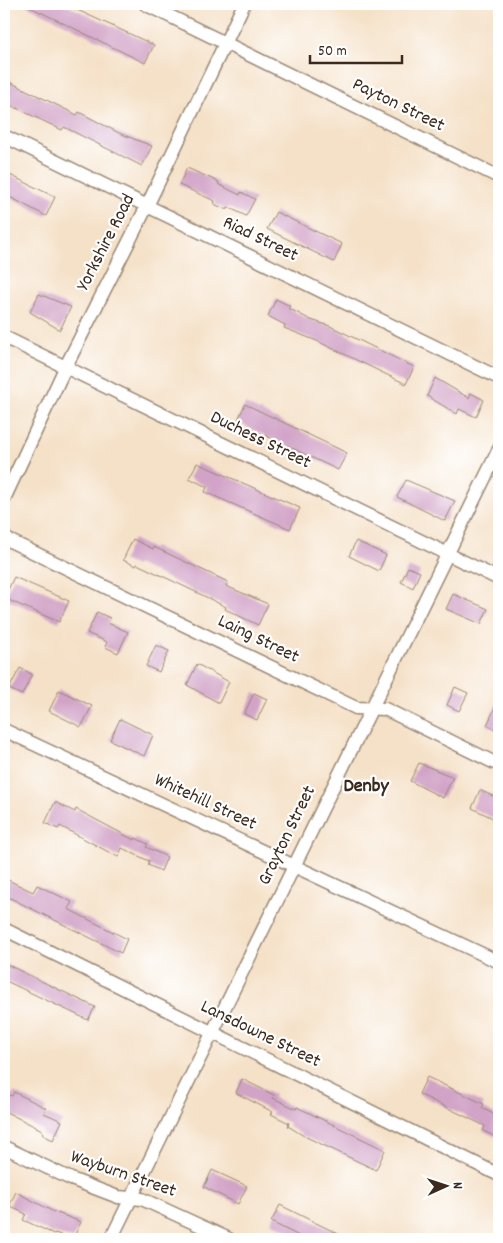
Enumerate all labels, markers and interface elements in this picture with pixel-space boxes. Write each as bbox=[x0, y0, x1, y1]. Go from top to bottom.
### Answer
scale bar bbox=[310, 32, 403, 64]
text: 50 m bbox=[318, 41, 347, 63]
street label: Payton Street bbox=[347, 72, 449, 140]
street label: Yorkshire Road bbox=[71, 190, 143, 296]
street label: Riad Street bbox=[218, 210, 302, 270]
street label: Duchess Street bbox=[205, 405, 315, 477]
street label: Laing Street bbox=[213, 609, 303, 671]
street label: Whitehill Street bbox=[149, 767, 261, 839]
district label: Denby bbox=[343, 773, 389, 801]
street label: Grayton Street bbox=[252, 782, 324, 890]
street label: Lansdowne Street bbox=[195, 994, 325, 1076]
street label: Wayburn Street bbox=[66, 1144, 180, 1206]
north arrow bbox=[420, 1160, 470, 1210]
text: N bbox=[447, 1181, 467, 1189]

